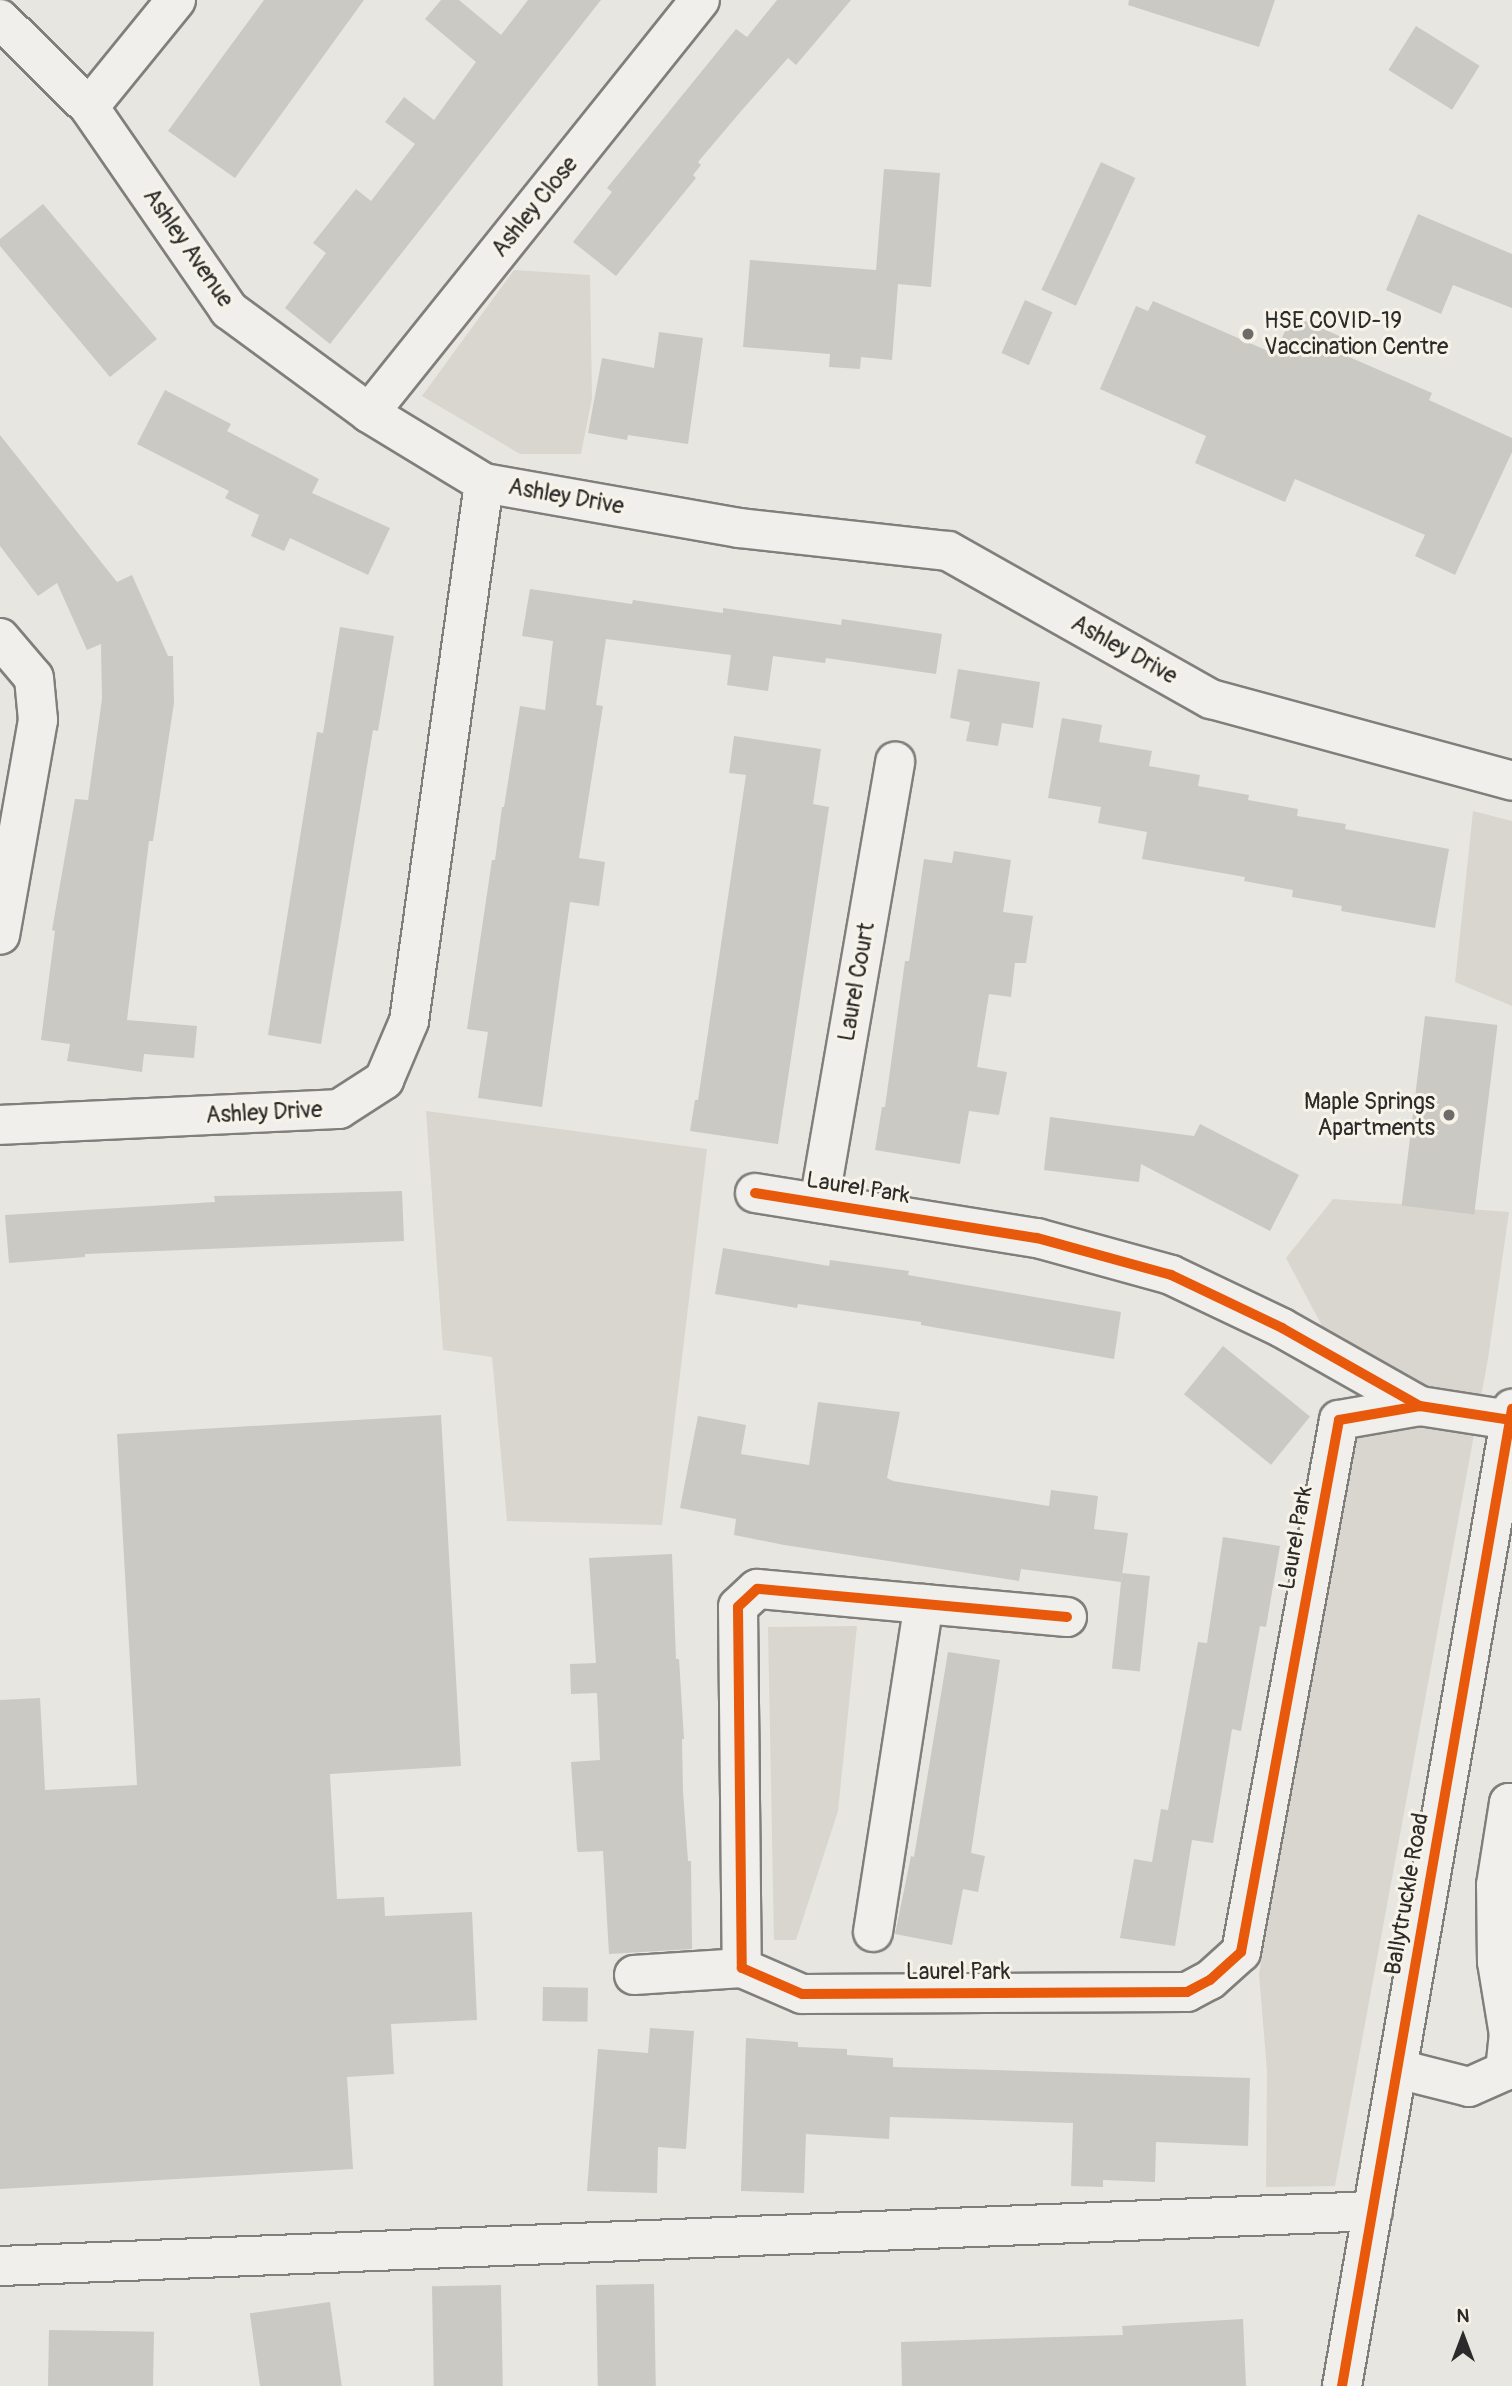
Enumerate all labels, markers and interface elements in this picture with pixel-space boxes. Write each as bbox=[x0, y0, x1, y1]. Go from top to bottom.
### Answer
street label: Ashley Close bbox=[486, 151, 584, 263]
street label: Ashley Avenue bbox=[137, 183, 239, 313]
place label: HSE COVID-19 Vaccination Centre bbox=[1264, 307, 1448, 361]
marker: HSE COVID-19 Vaccination Centre bbox=[1238, 324, 1258, 344]
street label: Ashley Drive bbox=[506, 473, 626, 521]
street label: Ashley Drive bbox=[1066, 610, 1182, 690]
street label: Laurel Court bbox=[833, 921, 881, 1043]
place label: Maple Springs Apartments bbox=[1304, 1088, 1435, 1142]
street label: Ashley Drive bbox=[205, 1096, 323, 1130]
marker: Maple Springs Apartments bbox=[1441, 1107, 1457, 1123]
street label: Laurel Park bbox=[804, 1166, 912, 1210]
street label: Laurel Park bbox=[1273, 1484, 1319, 1592]
street label: Ballytruckle Road bbox=[1379, 1811, 1435, 1977]
street label: Laurel Park bbox=[906, 1958, 1010, 1986]
north arrow bbox=[1428, 2302, 1498, 2372]
text: N bbox=[1457, 2304, 1469, 2328]

